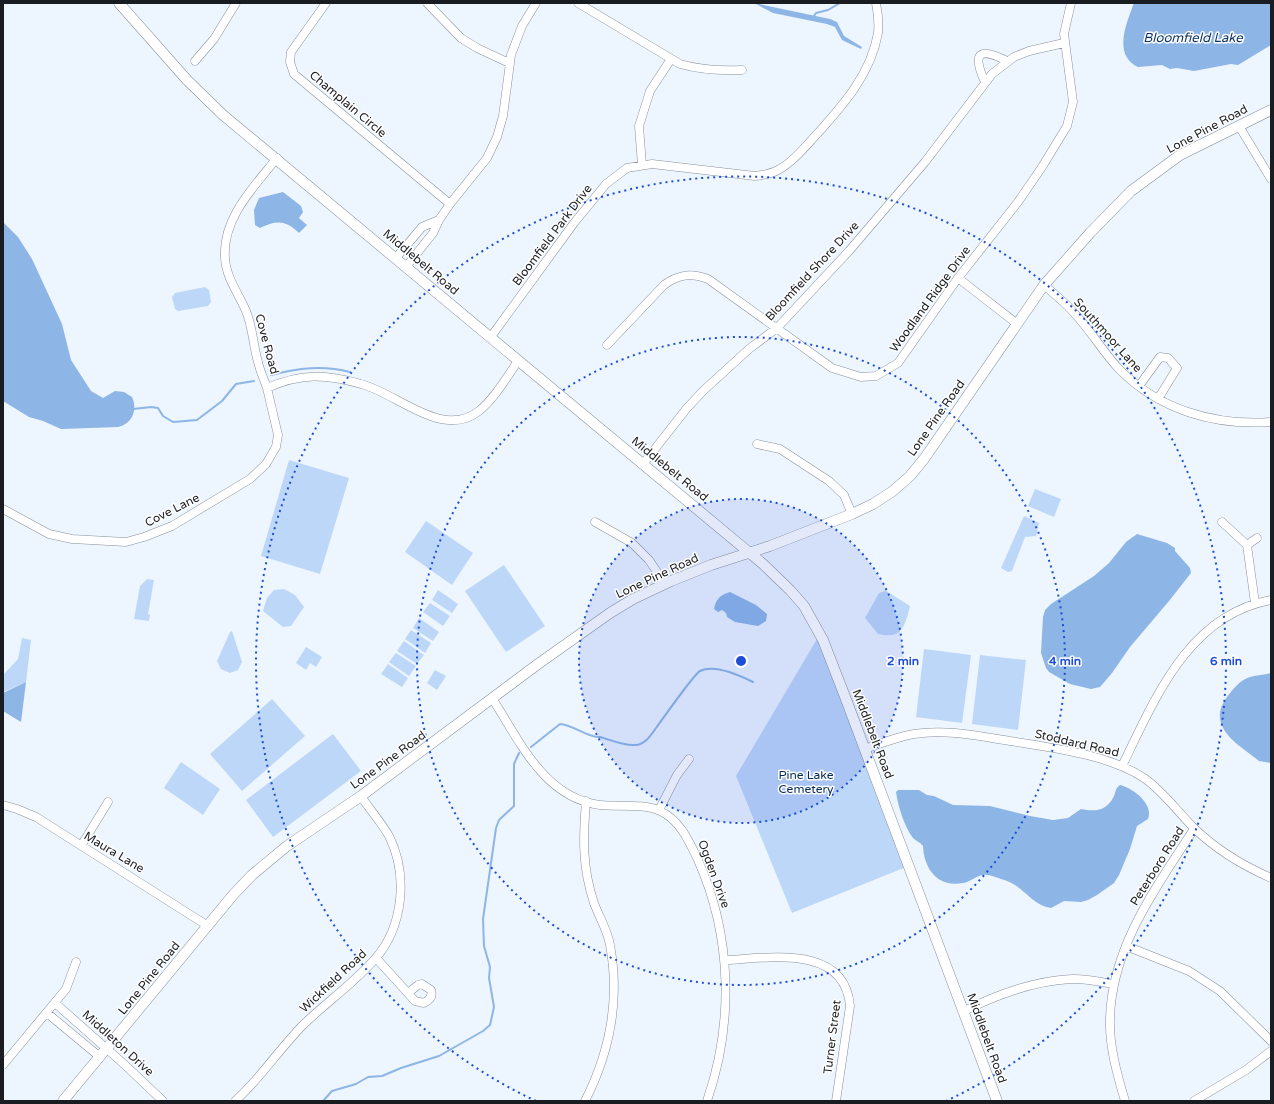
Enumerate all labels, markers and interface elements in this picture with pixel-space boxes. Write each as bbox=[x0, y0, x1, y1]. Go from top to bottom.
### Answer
water label: Bloomfield Lake bbox=[1143, 30, 1243, 46]
street label: Champlain Circle bbox=[307, 68, 389, 140]
street label: Lone Pine Road bbox=[1164, 102, 1250, 156]
street label: Bloomfield Park Drive bbox=[509, 181, 595, 288]
street label: Bloomfield Shore Drive bbox=[762, 218, 862, 324]
street label: Middlebelt Road bbox=[380, 226, 462, 298]
street label: Woodland Ridge Drive bbox=[887, 243, 973, 355]
street label: Southmoor Lane bbox=[1071, 295, 1145, 375]
street label: Cove Road bbox=[252, 312, 282, 376]
street label: Lone Pine Road bbox=[905, 377, 967, 459]
street label: Middlebelt Road bbox=[629, 434, 711, 504]
street label: Cove Lane bbox=[142, 490, 202, 530]
street label: Lone Pine Road bbox=[613, 551, 701, 601]
centre of rings bbox=[734, 654, 748, 668]
text: 2 min bbox=[887, 654, 919, 668]
text: 4 min bbox=[1049, 654, 1081, 668]
text: 6 min bbox=[1210, 654, 1242, 668]
street label: Middlebelt Road bbox=[850, 687, 896, 781]
street label: Stoddard Road bbox=[1033, 726, 1121, 760]
street label: Lone Pine Road bbox=[348, 728, 428, 792]
park label: Pine Lake Cemetery bbox=[778, 768, 834, 796]
street label: Peterboro Road bbox=[1127, 824, 1187, 908]
street label: Maura Lane bbox=[81, 829, 147, 876]
street label: Ogden Drive bbox=[695, 838, 733, 910]
street label: Lone Pine Road bbox=[115, 939, 183, 1017]
street label: Wickfield Road bbox=[297, 946, 369, 1016]
street label: Middlebelt Road bbox=[964, 991, 1010, 1085]
street label: Turner Street bbox=[821, 999, 844, 1075]
street label: Middleton Drive bbox=[79, 1007, 157, 1079]

